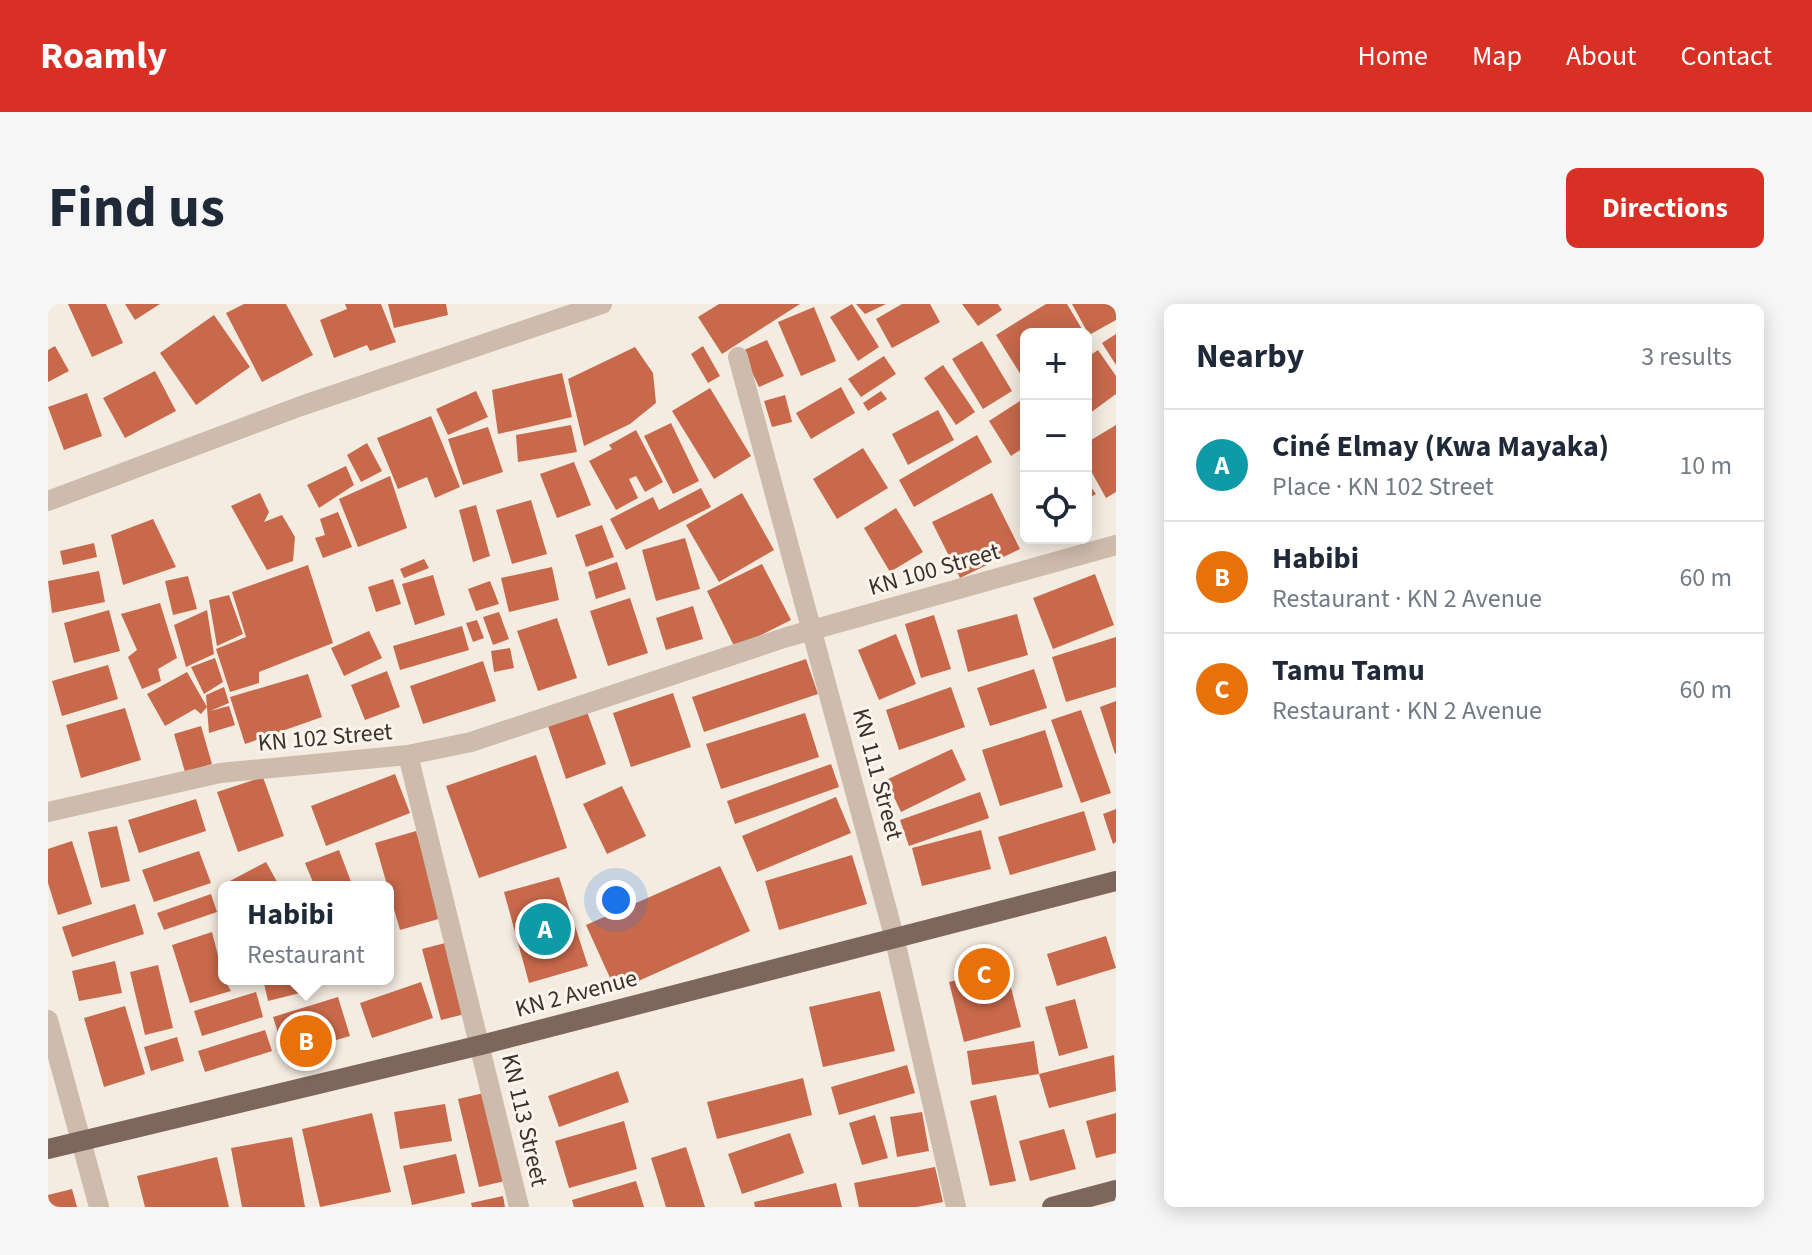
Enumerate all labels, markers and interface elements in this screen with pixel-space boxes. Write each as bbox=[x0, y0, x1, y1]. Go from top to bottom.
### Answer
text: Roamly bbox=[40, 29, 167, 83]
text: Home bbox=[1357, 36, 1428, 76]
text: Map bbox=[1472, 36, 1522, 76]
text: About bbox=[1566, 36, 1637, 76]
text: Contact bbox=[1681, 36, 1772, 76]
button: Directions bbox=[1566, 168, 1764, 248]
text: Find us bbox=[48, 169, 225, 248]
map controls bbox=[1020, 328, 1092, 544]
button: + bbox=[1020, 328, 1092, 400]
text: Nearby bbox=[1196, 332, 1304, 381]
text: 3 results bbox=[1641, 338, 1732, 375]
button: − bbox=[1020, 400, 1092, 472]
text: Ciné Elmay (Kwa Mayaka) bbox=[1272, 425, 1609, 468]
text: A bbox=[1215, 447, 1229, 484]
text: 10 m bbox=[1679, 447, 1732, 484]
text: Place · KN 102 Street bbox=[1272, 468, 1494, 505]
button: locate bbox=[1020, 472, 1092, 544]
street label: KN 100 Street bbox=[864, 534, 1004, 605]
text: Habibi bbox=[1272, 537, 1359, 580]
text: B bbox=[1214, 559, 1230, 596]
text: 60 m bbox=[1679, 559, 1732, 596]
text: Restaurant · KN 2 Avenue bbox=[1272, 580, 1542, 617]
text: Tamu Tamu bbox=[1272, 649, 1425, 692]
text: C bbox=[1214, 671, 1230, 708]
text: 60 m bbox=[1679, 671, 1732, 708]
text: Restaurant · KN 2 Avenue bbox=[1272, 692, 1542, 729]
street label: KN 111 Street bbox=[843, 704, 912, 844]
street label: KN 102 Street bbox=[256, 714, 394, 761]
your location bbox=[596, 880, 636, 920]
popup bbox=[218, 881, 394, 985]
text: Habibi bbox=[247, 893, 334, 936]
pin: A bbox=[519, 899, 571, 959]
text: Restaurant bbox=[247, 936, 365, 973]
pin: C bbox=[958, 944, 1010, 1004]
street label: KN 2 Avenue bbox=[511, 960, 641, 1027]
pin: B bbox=[280, 1011, 332, 1071]
street label: KN 113 Street bbox=[492, 1050, 557, 1190]

